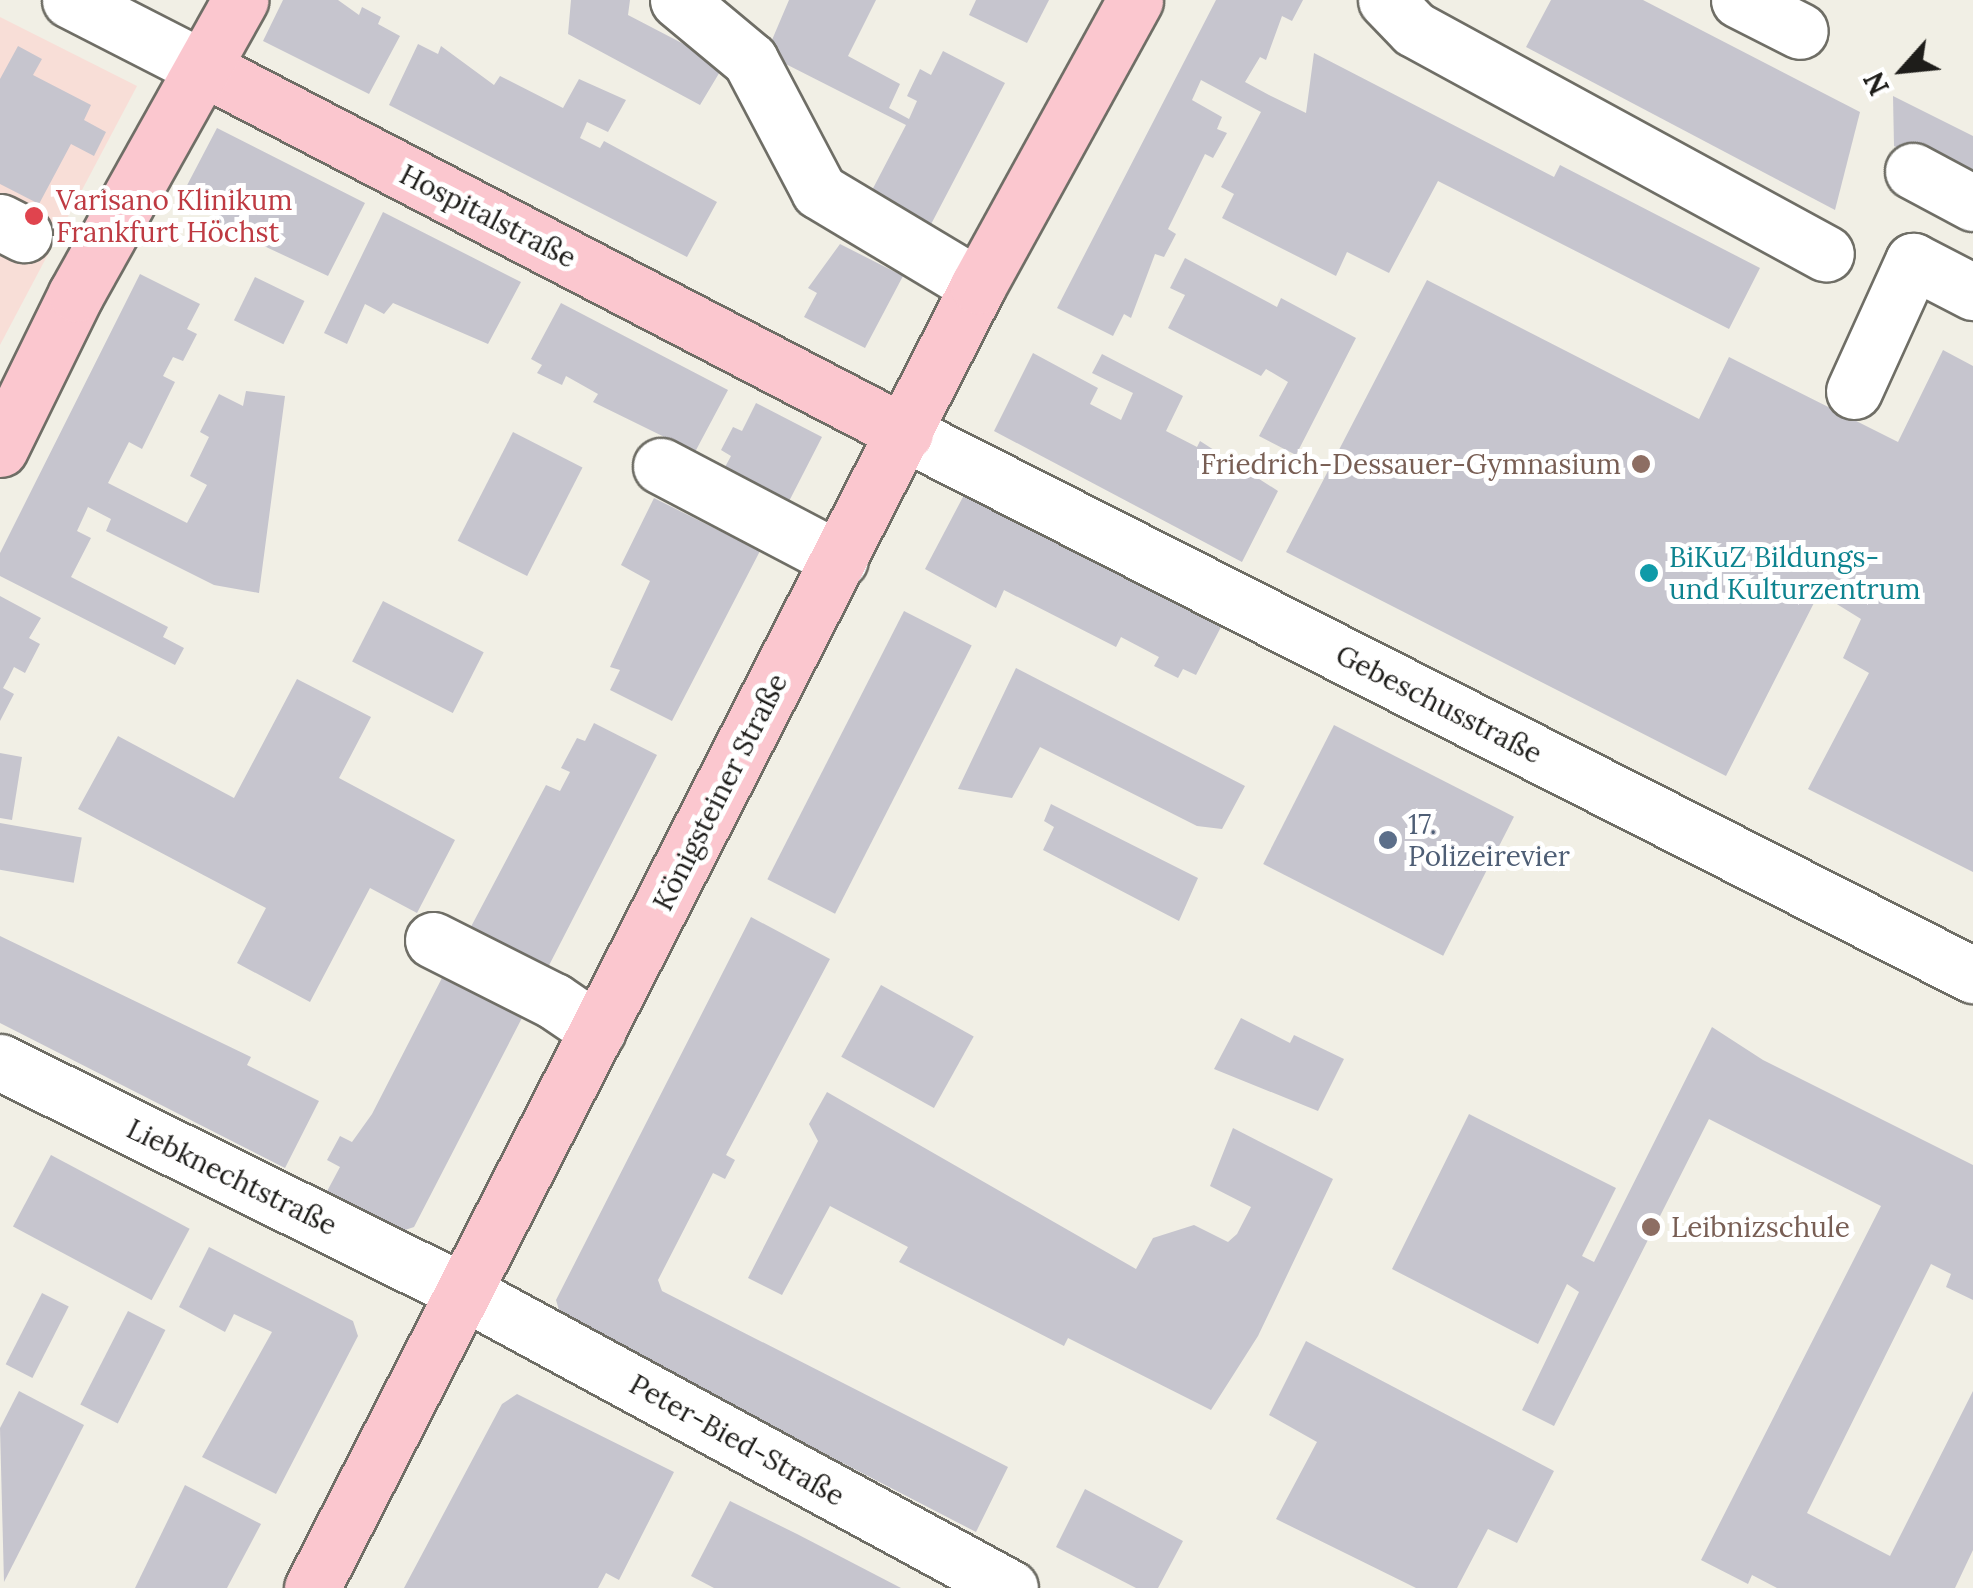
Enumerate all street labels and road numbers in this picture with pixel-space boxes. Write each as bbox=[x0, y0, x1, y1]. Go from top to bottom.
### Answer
street label: Hospitalstraße bbox=[394, 157, 582, 275]
street label: Gebeschusstraße bbox=[1330, 638, 1548, 770]
street label: Königsteiner Straße bbox=[646, 668, 794, 916]
street label: Liebknechtstraße bbox=[122, 1112, 342, 1242]
street label: Peter-Bied-Straße bbox=[624, 1367, 850, 1513]

